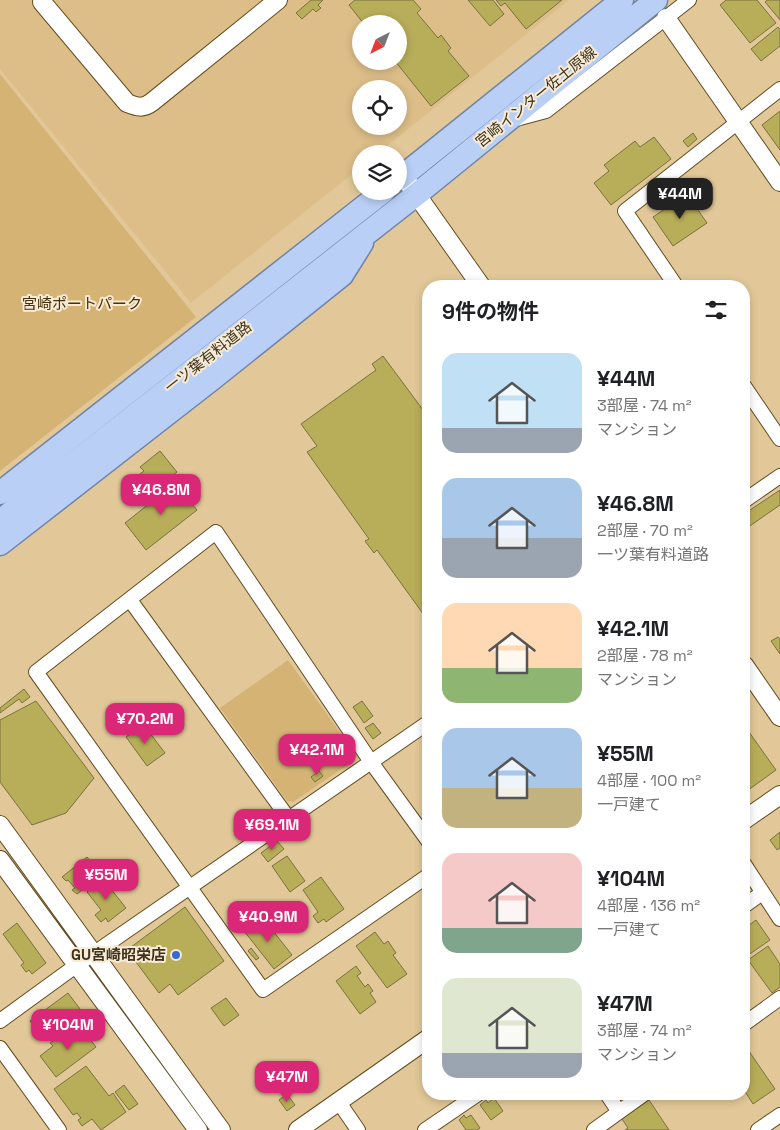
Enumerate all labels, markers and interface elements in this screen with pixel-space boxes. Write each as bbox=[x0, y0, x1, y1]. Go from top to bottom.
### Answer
north arrow bbox=[352, 15, 408, 70]
map controls bbox=[352, 15, 407, 200]
street label: 宮崎インター佐土原線 bbox=[471, 42, 600, 151]
button: locate bbox=[352, 80, 407, 135]
button: layers bbox=[352, 145, 407, 200]
pin: ¥44M bbox=[650, 178, 710, 220]
text: ¥44M bbox=[658, 183, 702, 204]
park label: 宮崎ポートパーク bbox=[22, 294, 142, 313]
icon: filters bbox=[702, 296, 730, 324]
text: 9件の物件 bbox=[442, 298, 539, 325]
street label: 一ツ葉有料道路 bbox=[160, 317, 255, 396]
text: ¥44M bbox=[597, 365, 655, 392]
icon: home bbox=[482, 373, 542, 433]
text: 3部屋 · 74 m² bbox=[597, 395, 692, 416]
text: マンション bbox=[597, 419, 677, 440]
pin: ¥46.8M bbox=[120, 474, 202, 516]
text: ¥46.8M bbox=[132, 479, 190, 500]
text: ¥46.8M bbox=[597, 490, 674, 517]
icon: home bbox=[482, 498, 542, 558]
text: 2部屋 · 70 m² bbox=[597, 520, 693, 541]
text: 一ツ葉有料道路 bbox=[597, 544, 709, 565]
text: ¥42.1M bbox=[597, 615, 669, 642]
icon: home bbox=[482, 623, 542, 683]
text: 2部屋 · 78 m² bbox=[597, 645, 693, 666]
text: マンション bbox=[597, 669, 677, 690]
pin: ¥70.2M bbox=[104, 702, 186, 745]
text: ¥70.2M bbox=[116, 708, 174, 729]
pin: ¥42.1M bbox=[276, 734, 358, 776]
text: ¥42.1M bbox=[290, 739, 344, 760]
text: ¥55M bbox=[597, 740, 654, 767]
icon: home bbox=[482, 748, 542, 808]
text: 4部屋 · 100 m² bbox=[597, 770, 701, 791]
text: 一戸建て bbox=[597, 794, 661, 815]
pin: ¥69.1M bbox=[231, 808, 313, 851]
text: ¥69.1M bbox=[245, 814, 299, 835]
pin: ¥55M bbox=[76, 858, 136, 901]
text: ¥55M bbox=[84, 864, 128, 885]
text: ¥104M bbox=[597, 865, 665, 892]
icon: home bbox=[482, 873, 542, 933]
text: 4部屋 · 136 m² bbox=[597, 895, 700, 916]
pin: ¥40.9M bbox=[227, 900, 309, 943]
text: ¥40.9M bbox=[238, 906, 298, 927]
text: 一戸建て bbox=[597, 919, 661, 940]
place label: GU宮崎昭栄店 bbox=[71, 945, 166, 964]
marker: GU宮崎昭栄店 bbox=[170, 949, 182, 961]
text: ¥47M bbox=[597, 990, 653, 1017]
icon: home bbox=[482, 998, 542, 1058]
pin: ¥104M bbox=[33, 1008, 103, 1051]
text: ¥104M bbox=[42, 1014, 94, 1035]
text: 3部屋 · 74 m² bbox=[597, 1020, 692, 1041]
text: マンション bbox=[597, 1044, 677, 1065]
pin: ¥47M bbox=[257, 1060, 317, 1103]
text: ¥47M bbox=[266, 1066, 308, 1087]

